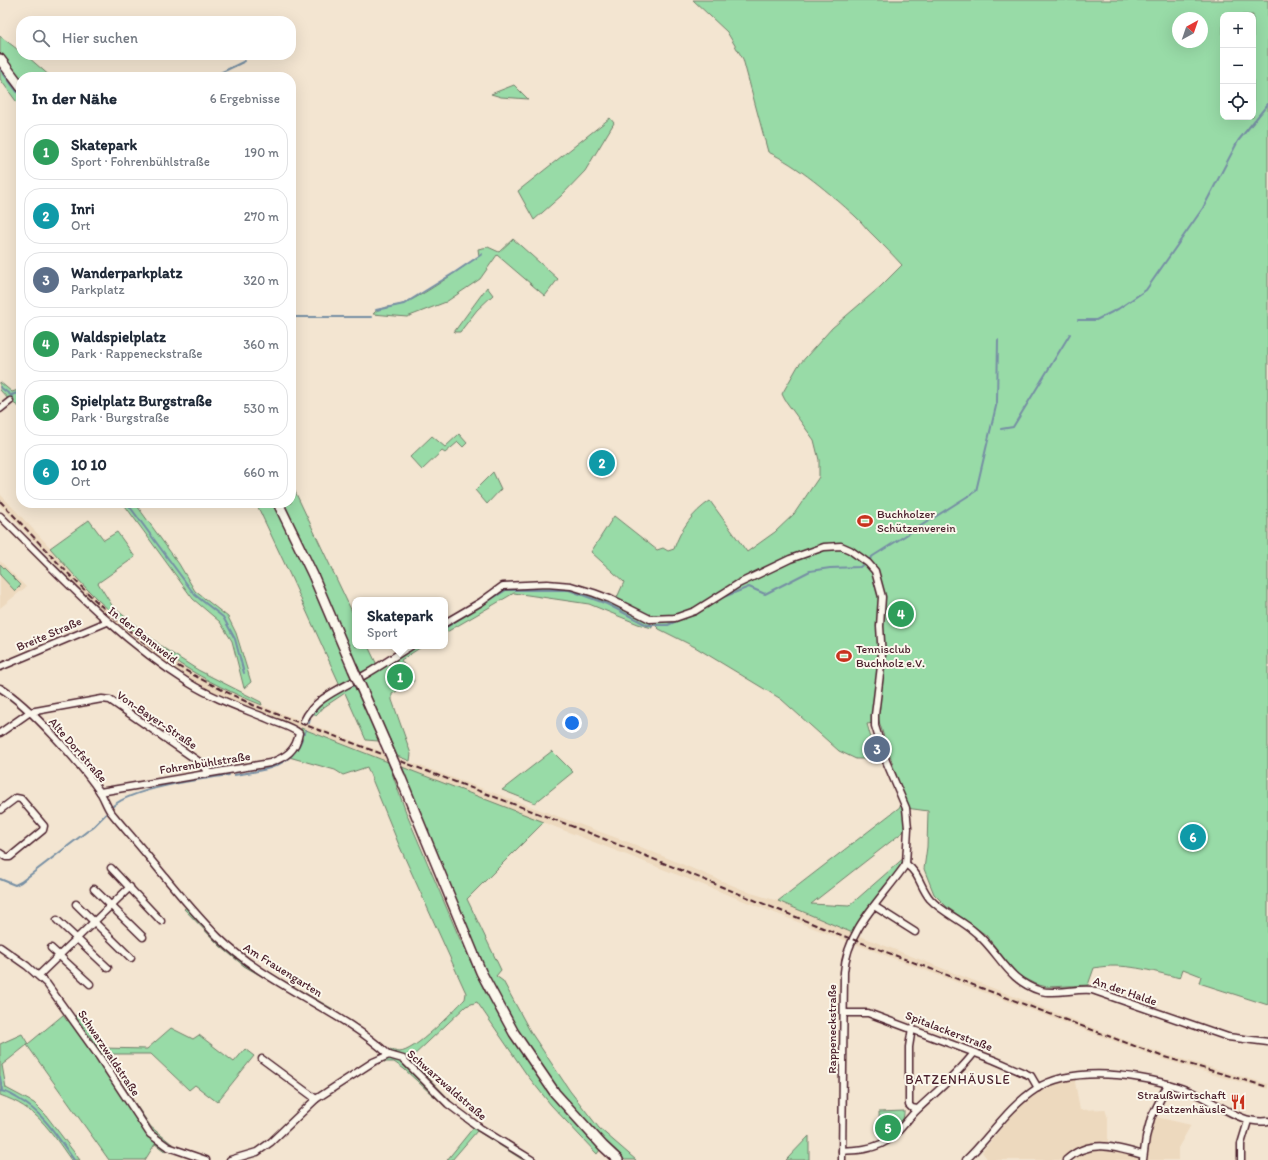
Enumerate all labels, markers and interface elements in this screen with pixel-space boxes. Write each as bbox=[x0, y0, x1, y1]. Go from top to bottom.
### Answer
north arrow bbox=[1172, 12, 1208, 48]
map controls bbox=[1220, 12, 1256, 120]
button: + bbox=[1220, 12, 1256, 48]
search box bbox=[16, 16, 296, 60]
icon: search bbox=[30, 27, 52, 49]
text: Hier suchen bbox=[62, 29, 138, 47]
button: − bbox=[1220, 48, 1256, 84]
button: locate bbox=[1220, 84, 1256, 120]
text: In der Nähe bbox=[32, 88, 117, 108]
text: 6 Ergebnisse bbox=[210, 91, 280, 106]
text: Skatepark bbox=[71, 136, 137, 154]
text: 1 bbox=[43, 145, 49, 160]
text: 190 m bbox=[244, 145, 279, 160]
text: Sport · Fohrenbühlstraße bbox=[71, 154, 210, 169]
text: Inri bbox=[71, 200, 95, 218]
text: 2 bbox=[43, 209, 49, 224]
text: 270 m bbox=[244, 209, 279, 224]
text: Ort bbox=[71, 218, 90, 233]
text: Wanderparkplatz bbox=[71, 264, 182, 282]
text: 3 bbox=[42, 273, 50, 288]
text: 320 m bbox=[243, 273, 279, 288]
text: Parkplatz bbox=[71, 282, 124, 297]
text: Waldspielplatz bbox=[71, 328, 166, 346]
text: 4 bbox=[42, 337, 50, 352]
text: 360 m bbox=[243, 337, 279, 352]
text: Park · Rappeneckstraße bbox=[71, 346, 203, 361]
text: Spielplatz Burgstraße bbox=[71, 392, 212, 410]
text: 5 bbox=[43, 401, 49, 416]
text: 530 m bbox=[243, 401, 279, 416]
text: Park · Burgstraße bbox=[71, 410, 169, 425]
pin: 2 bbox=[589, 448, 615, 478]
text: 10 10 bbox=[71, 456, 107, 474]
text: 6 bbox=[43, 465, 49, 480]
text: 660 m bbox=[243, 465, 279, 480]
text: Ort bbox=[71, 474, 90, 489]
place label: Buchholzer Schützenverein bbox=[877, 507, 956, 535]
sports icon: Buchholzer Schützenverein bbox=[856, 512, 874, 530]
popup bbox=[352, 597, 448, 649]
pin: 4 bbox=[888, 599, 914, 629]
street label: In der Bannweid bbox=[106, 604, 181, 667]
text: Skatepark bbox=[367, 607, 433, 625]
street label: Breite Straße bbox=[14, 614, 84, 654]
text: Sport bbox=[367, 625, 398, 640]
place label: Tennisclub Buchholz e.V. bbox=[856, 642, 925, 670]
sports icon: Tennisclub Buchholz e.V. bbox=[835, 647, 853, 665]
pin: 1 bbox=[387, 662, 413, 692]
street label: Von-Bayer-Straße bbox=[114, 688, 200, 752]
your location bbox=[562, 713, 582, 733]
street label: Alte Dorfstraße bbox=[46, 715, 110, 785]
pin: 3 bbox=[864, 734, 890, 764]
street label: Fohrenbühlstraße bbox=[159, 749, 252, 777]
pin: 6 bbox=[1180, 822, 1206, 852]
street label: Am Frauengarten bbox=[241, 940, 325, 1000]
street label: An der Halde bbox=[1091, 974, 1159, 1009]
street label: Rappeneckstraße bbox=[825, 984, 839, 1074]
street label: Schwarzwaldstraße bbox=[75, 1007, 143, 1099]
street label: Spitalackerstraße bbox=[904, 1008, 995, 1054]
street label: Schwarzwaldstraße bbox=[404, 1047, 490, 1124]
district label: BATZENHÄUSLE bbox=[905, 1072, 1011, 1087]
place label: Straußwirtschaft Batzenhäusle bbox=[1137, 1088, 1226, 1116]
restaurant icon: Straußwirtschaft Batzenhäusle bbox=[1229, 1093, 1247, 1111]
pin: 5 bbox=[875, 1113, 901, 1143]

